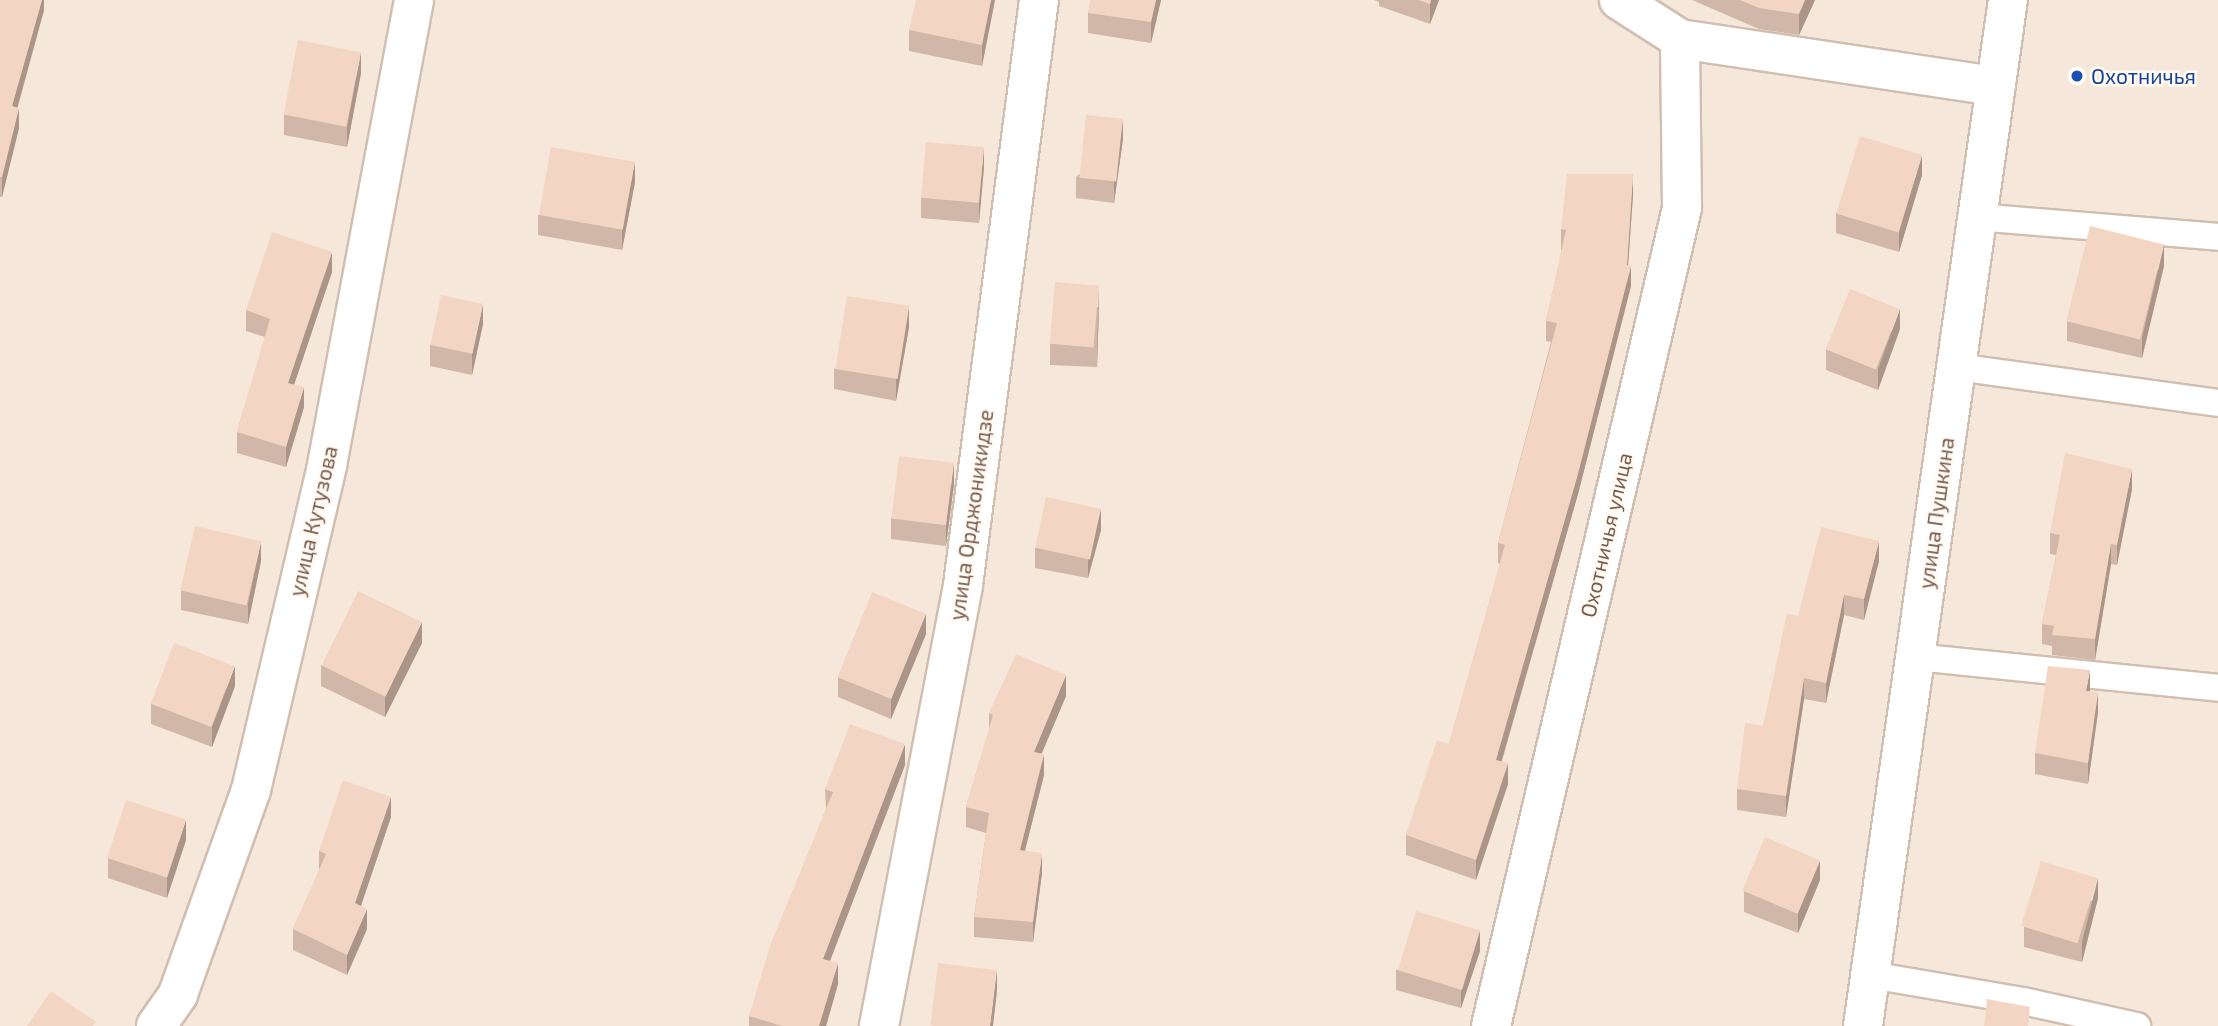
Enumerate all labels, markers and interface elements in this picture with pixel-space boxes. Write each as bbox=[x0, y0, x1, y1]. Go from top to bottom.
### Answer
place label: Охотничья bbox=[2091, 63, 2196, 89]
marker: Охотничья bbox=[2069, 68, 2085, 84]
street label: улица Орджоникидзе bbox=[944, 408, 998, 622]
street label: улица Пушкина bbox=[1913, 436, 1959, 590]
street label: улица Кутузова bbox=[283, 443, 343, 599]
street label: Охотничья улица bbox=[1575, 450, 1637, 620]

